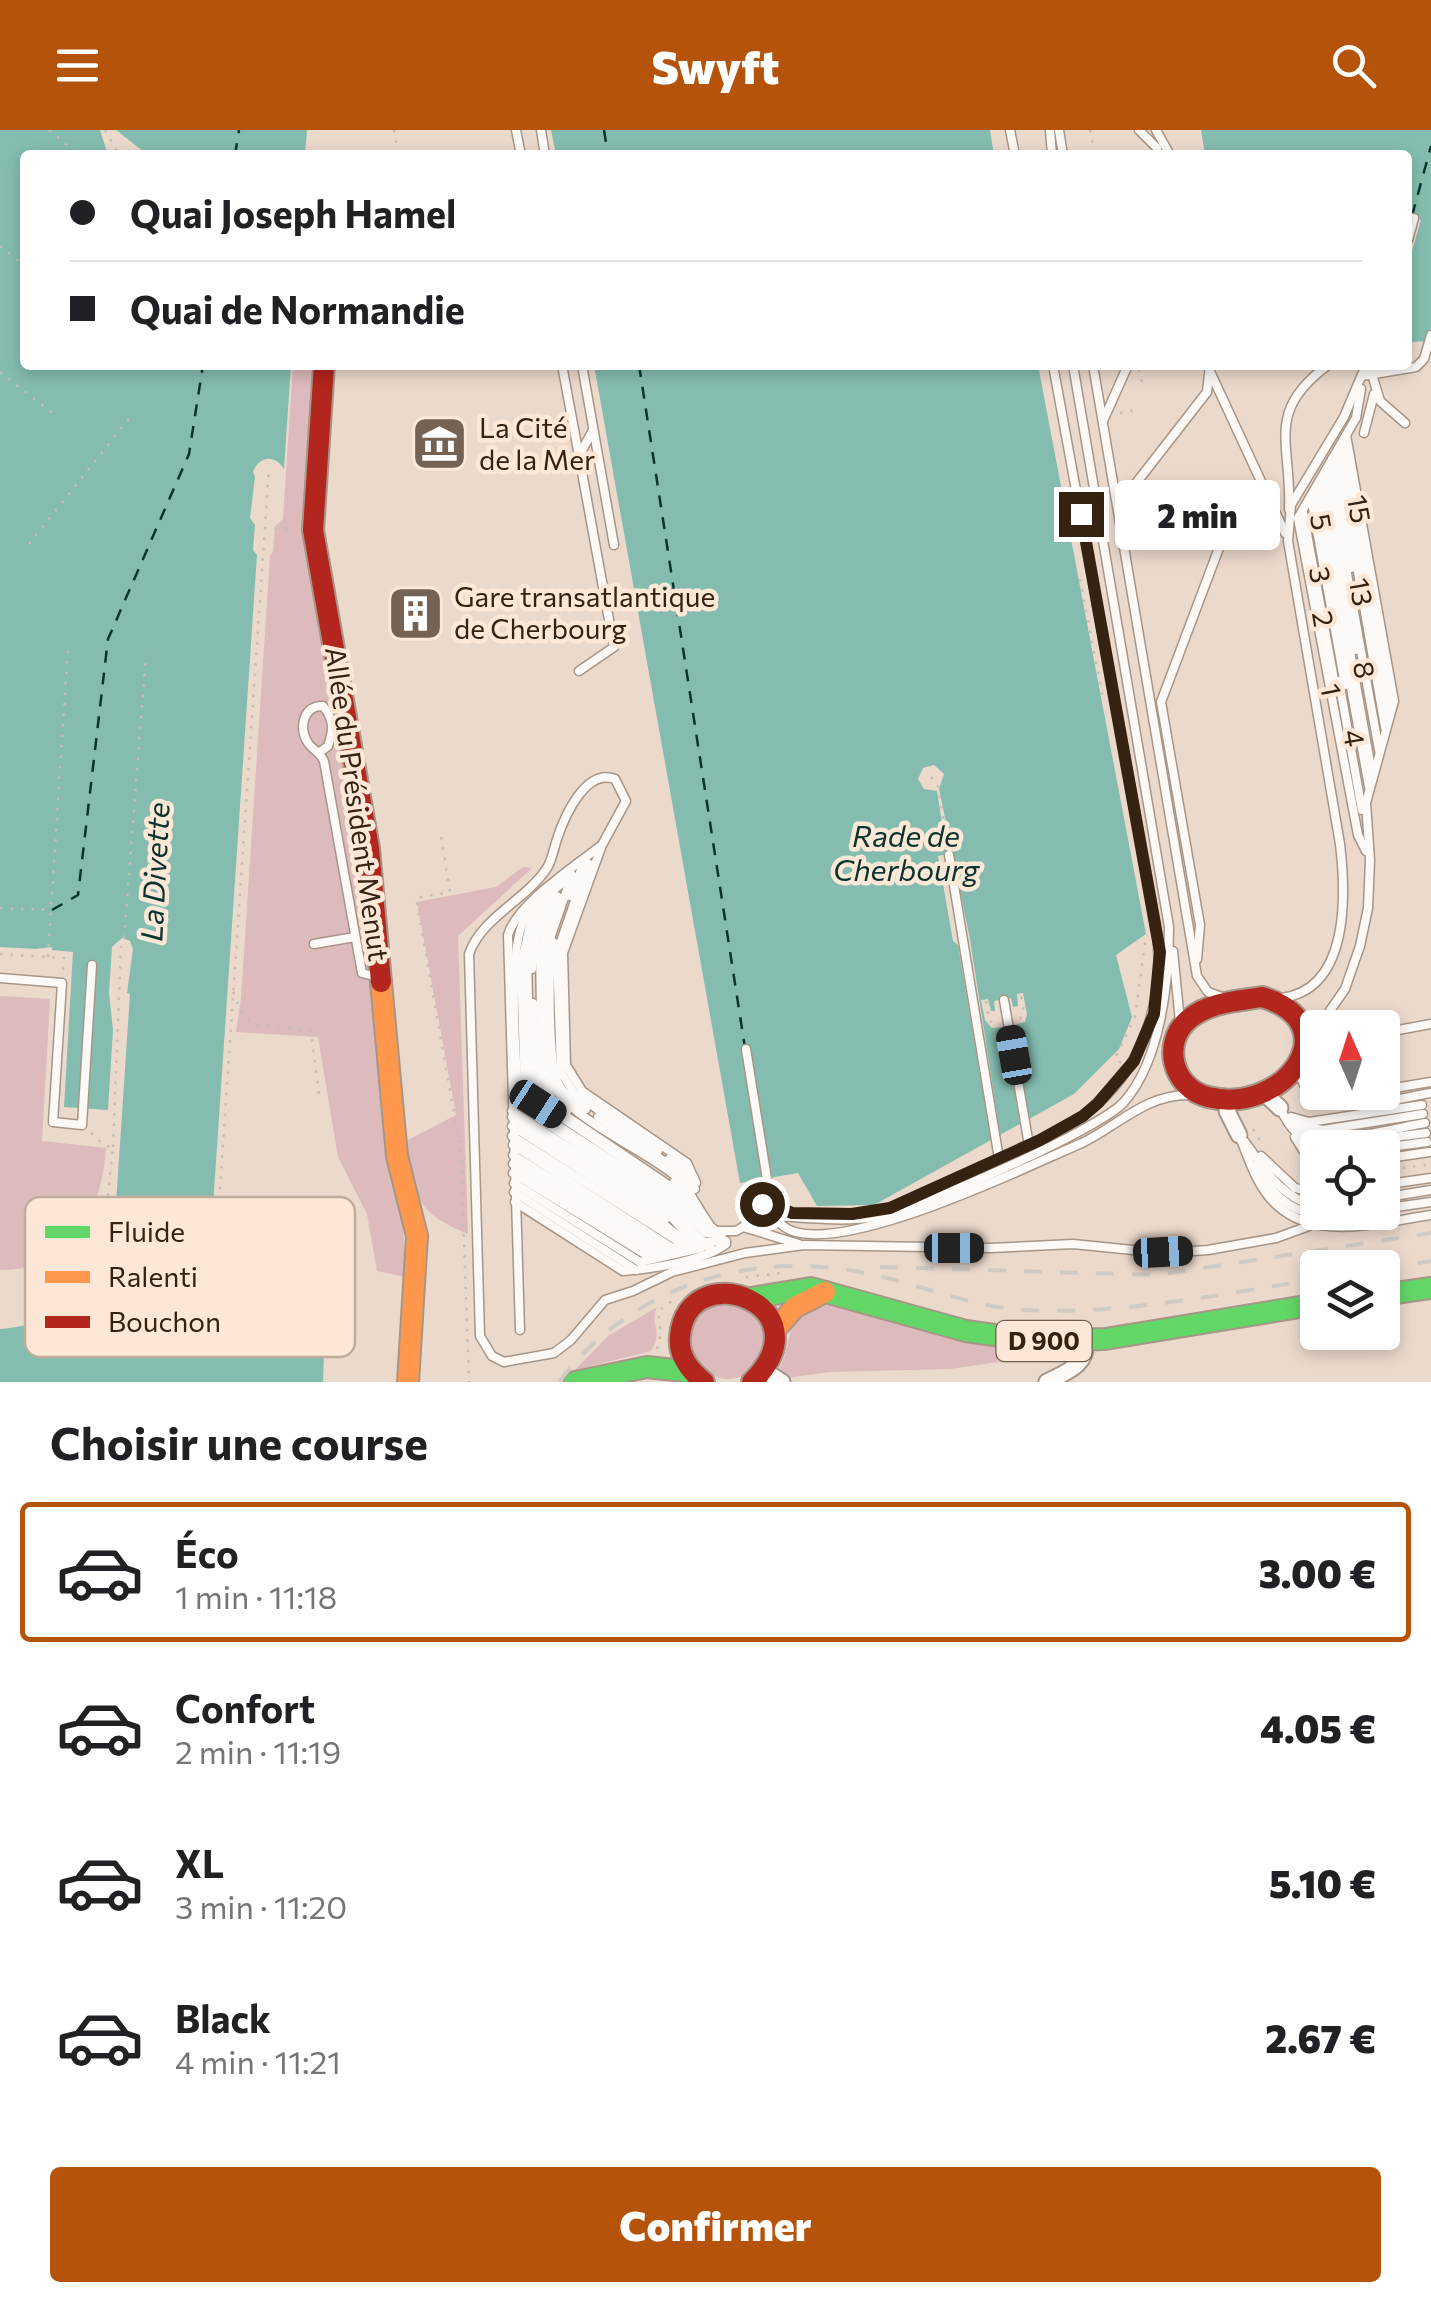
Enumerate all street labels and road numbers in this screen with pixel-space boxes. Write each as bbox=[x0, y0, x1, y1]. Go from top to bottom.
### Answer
street label: 15 bbox=[1341, 492, 1379, 526]
street label: 5 bbox=[1304, 511, 1340, 533]
street label: 3 bbox=[1303, 564, 1339, 586]
street label: 13 bbox=[1343, 575, 1381, 609]
street label: 2 bbox=[1306, 608, 1342, 629]
street label: Allée du Président Menut bbox=[319, 644, 397, 963]
street label: 8 bbox=[1347, 659, 1383, 681]
street label: 1 bbox=[1314, 681, 1350, 699]
street label: 4 bbox=[1337, 727, 1373, 749]
road number: D 900 bbox=[996, 1321, 1092, 1361]

